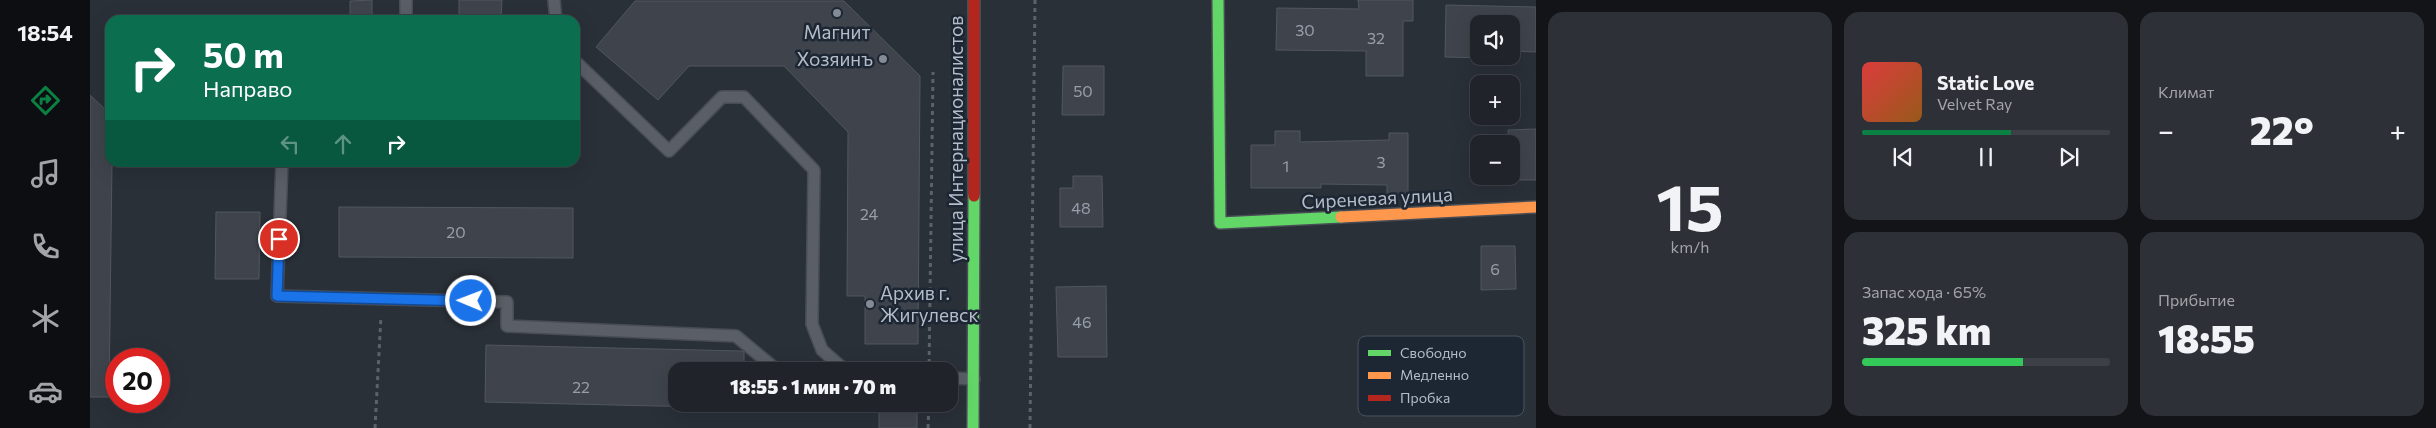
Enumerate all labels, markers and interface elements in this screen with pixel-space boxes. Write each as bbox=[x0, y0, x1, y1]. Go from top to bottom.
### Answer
marker: Магнит bbox=[831, 7, 843, 19]
map controls bbox=[1470, 15, 1520, 185]
button: sound bbox=[1470, 15, 1520, 65]
street label: улица Интернационалистов bbox=[944, 16, 967, 262]
text: 18:54 bbox=[17, 19, 73, 46]
place label: Магнит bbox=[804, 20, 870, 43]
house number: 30 bbox=[1295, 20, 1315, 39]
house number: 32 bbox=[1367, 28, 1385, 47]
text: 50 m bbox=[203, 32, 284, 75]
icon: right bbox=[120, 35, 185, 100]
place label: Хозяинъ bbox=[797, 47, 873, 70]
marker: Хозяинъ bbox=[877, 53, 889, 65]
text: Static Love bbox=[1937, 71, 2034, 94]
text: Направо bbox=[203, 75, 293, 102]
button: + bbox=[1470, 75, 1520, 125]
house number: 50 bbox=[1073, 81, 1093, 100]
text: Климат bbox=[2158, 82, 2214, 101]
icon: directions bbox=[28, 83, 63, 118]
text: Velvet Ray bbox=[1937, 94, 2012, 113]
text: 22° bbox=[2250, 106, 2314, 153]
text: − bbox=[2158, 113, 2174, 147]
text: + bbox=[2390, 113, 2406, 147]
icon: left bbox=[276, 130, 304, 158]
icon: ahead bbox=[329, 130, 357, 158]
icon: right bbox=[382, 130, 410, 158]
button: − bbox=[1470, 135, 1520, 185]
icon: previous bbox=[1889, 143, 1917, 171]
icon: pause bbox=[1972, 143, 2000, 171]
icon: next bbox=[2055, 143, 2083, 171]
house number: 3 bbox=[1376, 152, 1386, 171]
icon: music bbox=[28, 156, 63, 191]
house number: 1 bbox=[1283, 156, 1289, 175]
text: 15 bbox=[1656, 165, 1724, 244]
street label: Сиреневая улица bbox=[1301, 182, 1453, 213]
house number: 48 bbox=[1071, 198, 1091, 217]
house number: 24 bbox=[860, 204, 878, 223]
pin bbox=[258, 218, 300, 260]
house number: 20 bbox=[446, 222, 466, 241]
icon: arrive bbox=[265, 225, 293, 253]
icon: phone bbox=[28, 229, 63, 264]
text: km/h bbox=[1671, 237, 1709, 256]
house number: 6 bbox=[1490, 259, 1500, 278]
position arrow bbox=[444, 274, 496, 326]
place label: Архив г. Жигулевск bbox=[880, 281, 979, 326]
text: Запас хода · 65% bbox=[1862, 282, 1986, 301]
text: Прибытие bbox=[2158, 290, 2235, 309]
marker: Архив г. Жигулевск bbox=[864, 298, 876, 310]
icon: climate bbox=[28, 301, 63, 336]
text: 325 km bbox=[1862, 306, 1991, 353]
house number: 46 bbox=[1072, 312, 1092, 331]
text: 18:55 bbox=[2158, 314, 2255, 361]
legend bbox=[1358, 336, 1524, 416]
text: Свободно bbox=[1400, 344, 1467, 361]
speed limit sign: 20 bbox=[105, 348, 170, 413]
text: Медленно bbox=[1400, 366, 1469, 383]
icon: car bbox=[28, 374, 63, 409]
text: 18:55 · 1 мин · 70 m bbox=[730, 375, 896, 398]
house number: 22 bbox=[572, 377, 590, 396]
text: Пробка bbox=[1400, 389, 1450, 406]

